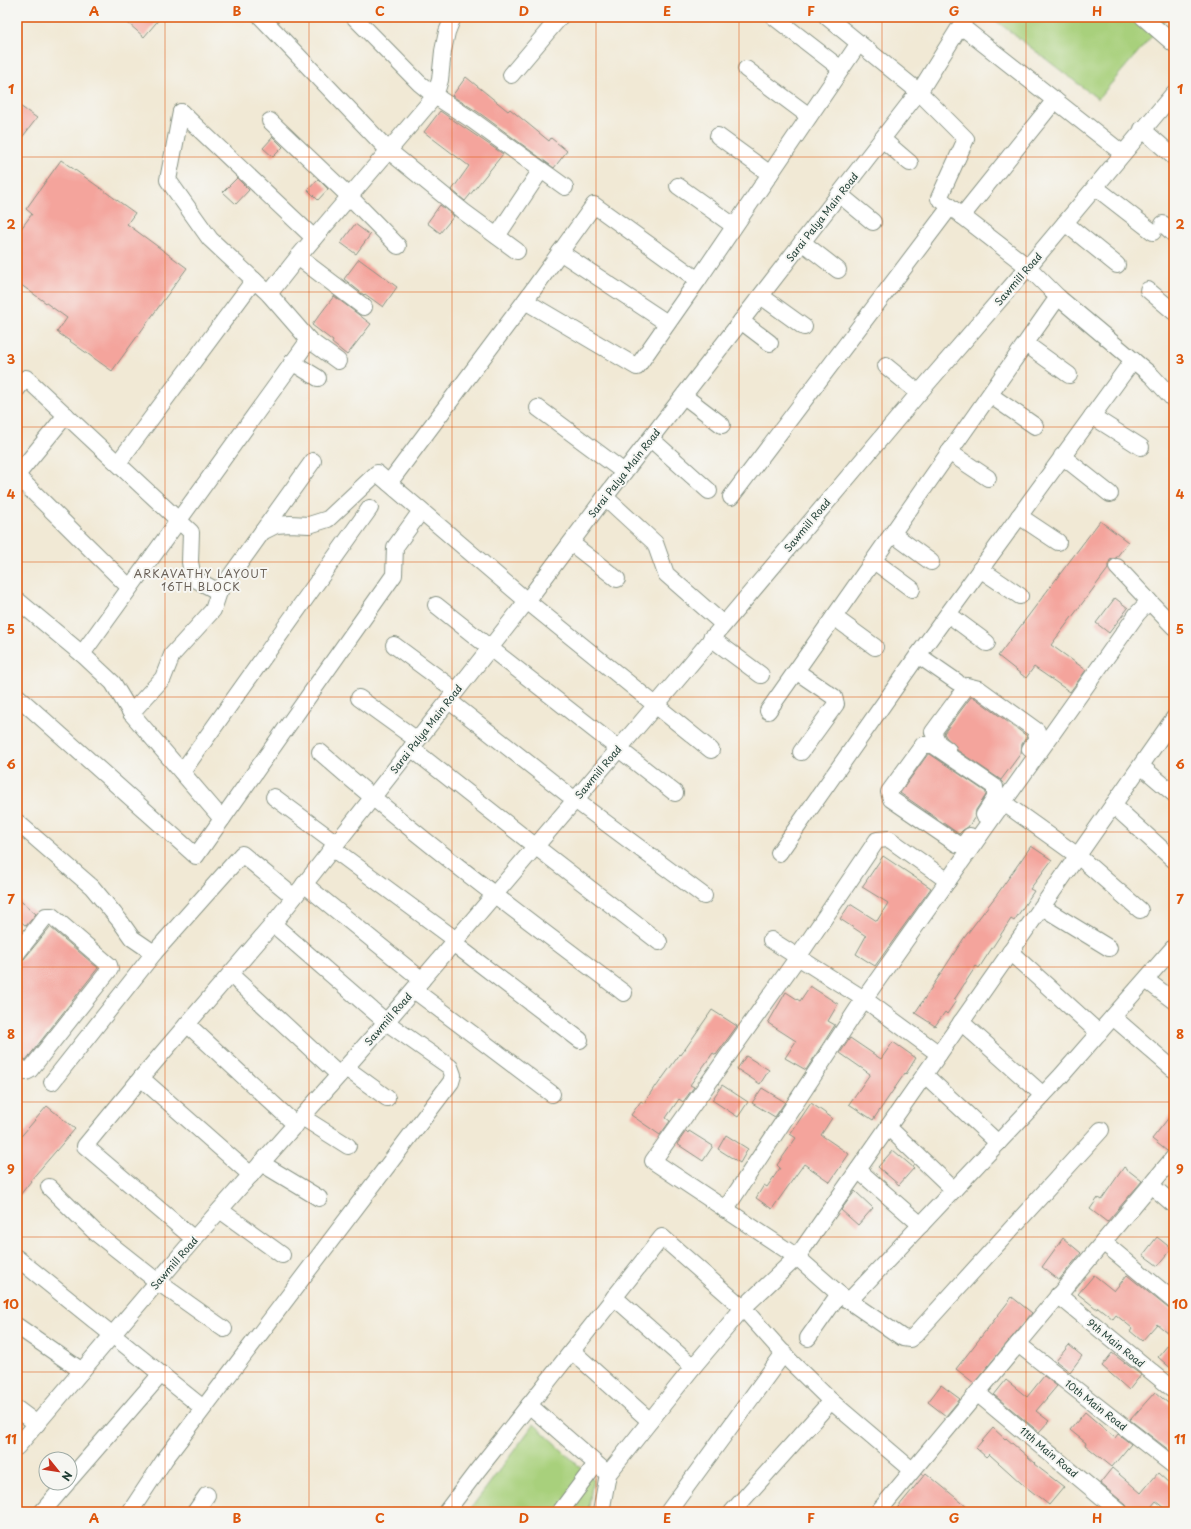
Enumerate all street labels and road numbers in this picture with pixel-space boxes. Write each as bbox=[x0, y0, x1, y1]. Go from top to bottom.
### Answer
street label: Sarai Palya Main Road bbox=[782, 169, 862, 265]
street label: Sawmill Road bbox=[990, 249, 1045, 308]
street label: Sarai Palya Main Road bbox=[584, 425, 664, 521]
street label: Sawmill Road bbox=[780, 495, 834, 555]
street label: Sarai Palya Main Road bbox=[386, 681, 466, 777]
street label: Sawmill Road bbox=[571, 742, 625, 802]
street label: Sawmill Road bbox=[360, 989, 415, 1048]
street label: Sawmill Road bbox=[146, 1233, 201, 1292]
street label: 9th Main Road bbox=[1084, 1315, 1149, 1371]
street label: 10th Main Road bbox=[1062, 1376, 1131, 1434]
street label: 11th Main Road bbox=[1017, 1423, 1082, 1481]

